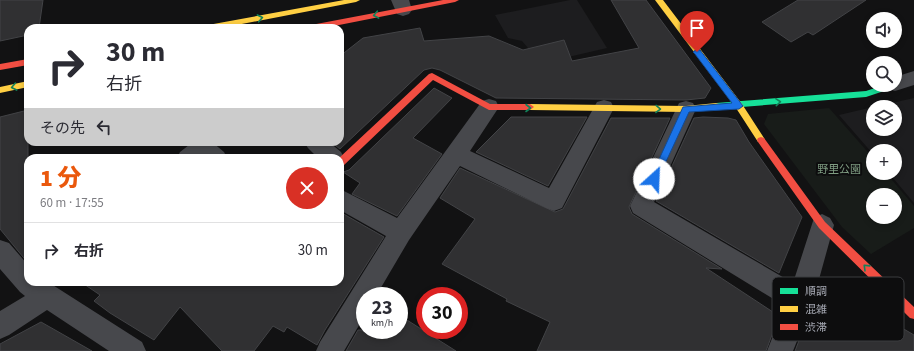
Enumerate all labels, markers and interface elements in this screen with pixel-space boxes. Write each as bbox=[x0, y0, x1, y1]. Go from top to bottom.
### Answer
one-way arrow bbox=[373, 11, 379, 19]
pin bbox=[680, 11, 714, 52]
map controls bbox=[866, 12, 902, 224]
button: sound bbox=[866, 12, 902, 48]
one-way arrow bbox=[257, 14, 263, 23]
icon: arrive bbox=[686, 17, 708, 39]
text: 30 m bbox=[106, 32, 165, 72]
icon: right bbox=[40, 40, 92, 92]
button: search bbox=[866, 56, 902, 92]
text: 右折 bbox=[106, 72, 142, 97]
one-way arrow bbox=[11, 82, 17, 91]
one-way arrow bbox=[775, 98, 781, 107]
button: layers bbox=[866, 100, 902, 136]
one-way arrow bbox=[525, 104, 531, 112]
one-way arrow bbox=[655, 105, 661, 113]
icon: left bbox=[93, 116, 115, 138]
text: その先 bbox=[40, 118, 85, 139]
button: + bbox=[866, 144, 902, 180]
position arrow bbox=[633, 158, 675, 200]
text: 1 分 bbox=[40, 161, 82, 196]
park label: 野里公園 bbox=[817, 162, 861, 177]
button: close bbox=[286, 167, 328, 209]
button: − bbox=[866, 188, 902, 224]
text: 60 m · 17:55 bbox=[40, 194, 104, 212]
icon: right bbox=[40, 240, 62, 262]
text: 30 m bbox=[298, 240, 328, 261]
text: 右折 bbox=[74, 241, 104, 262]
one-way arrow bbox=[863, 264, 871, 272]
legend bbox=[772, 277, 904, 341]
text: 順調 bbox=[805, 284, 827, 299]
speed limit sign: 30 bbox=[416, 287, 468, 339]
text: 23 bbox=[371, 294, 393, 322]
text: 混雑 bbox=[805, 302, 827, 317]
text: km/h bbox=[371, 316, 393, 330]
text: 渋滞 bbox=[805, 320, 827, 335]

